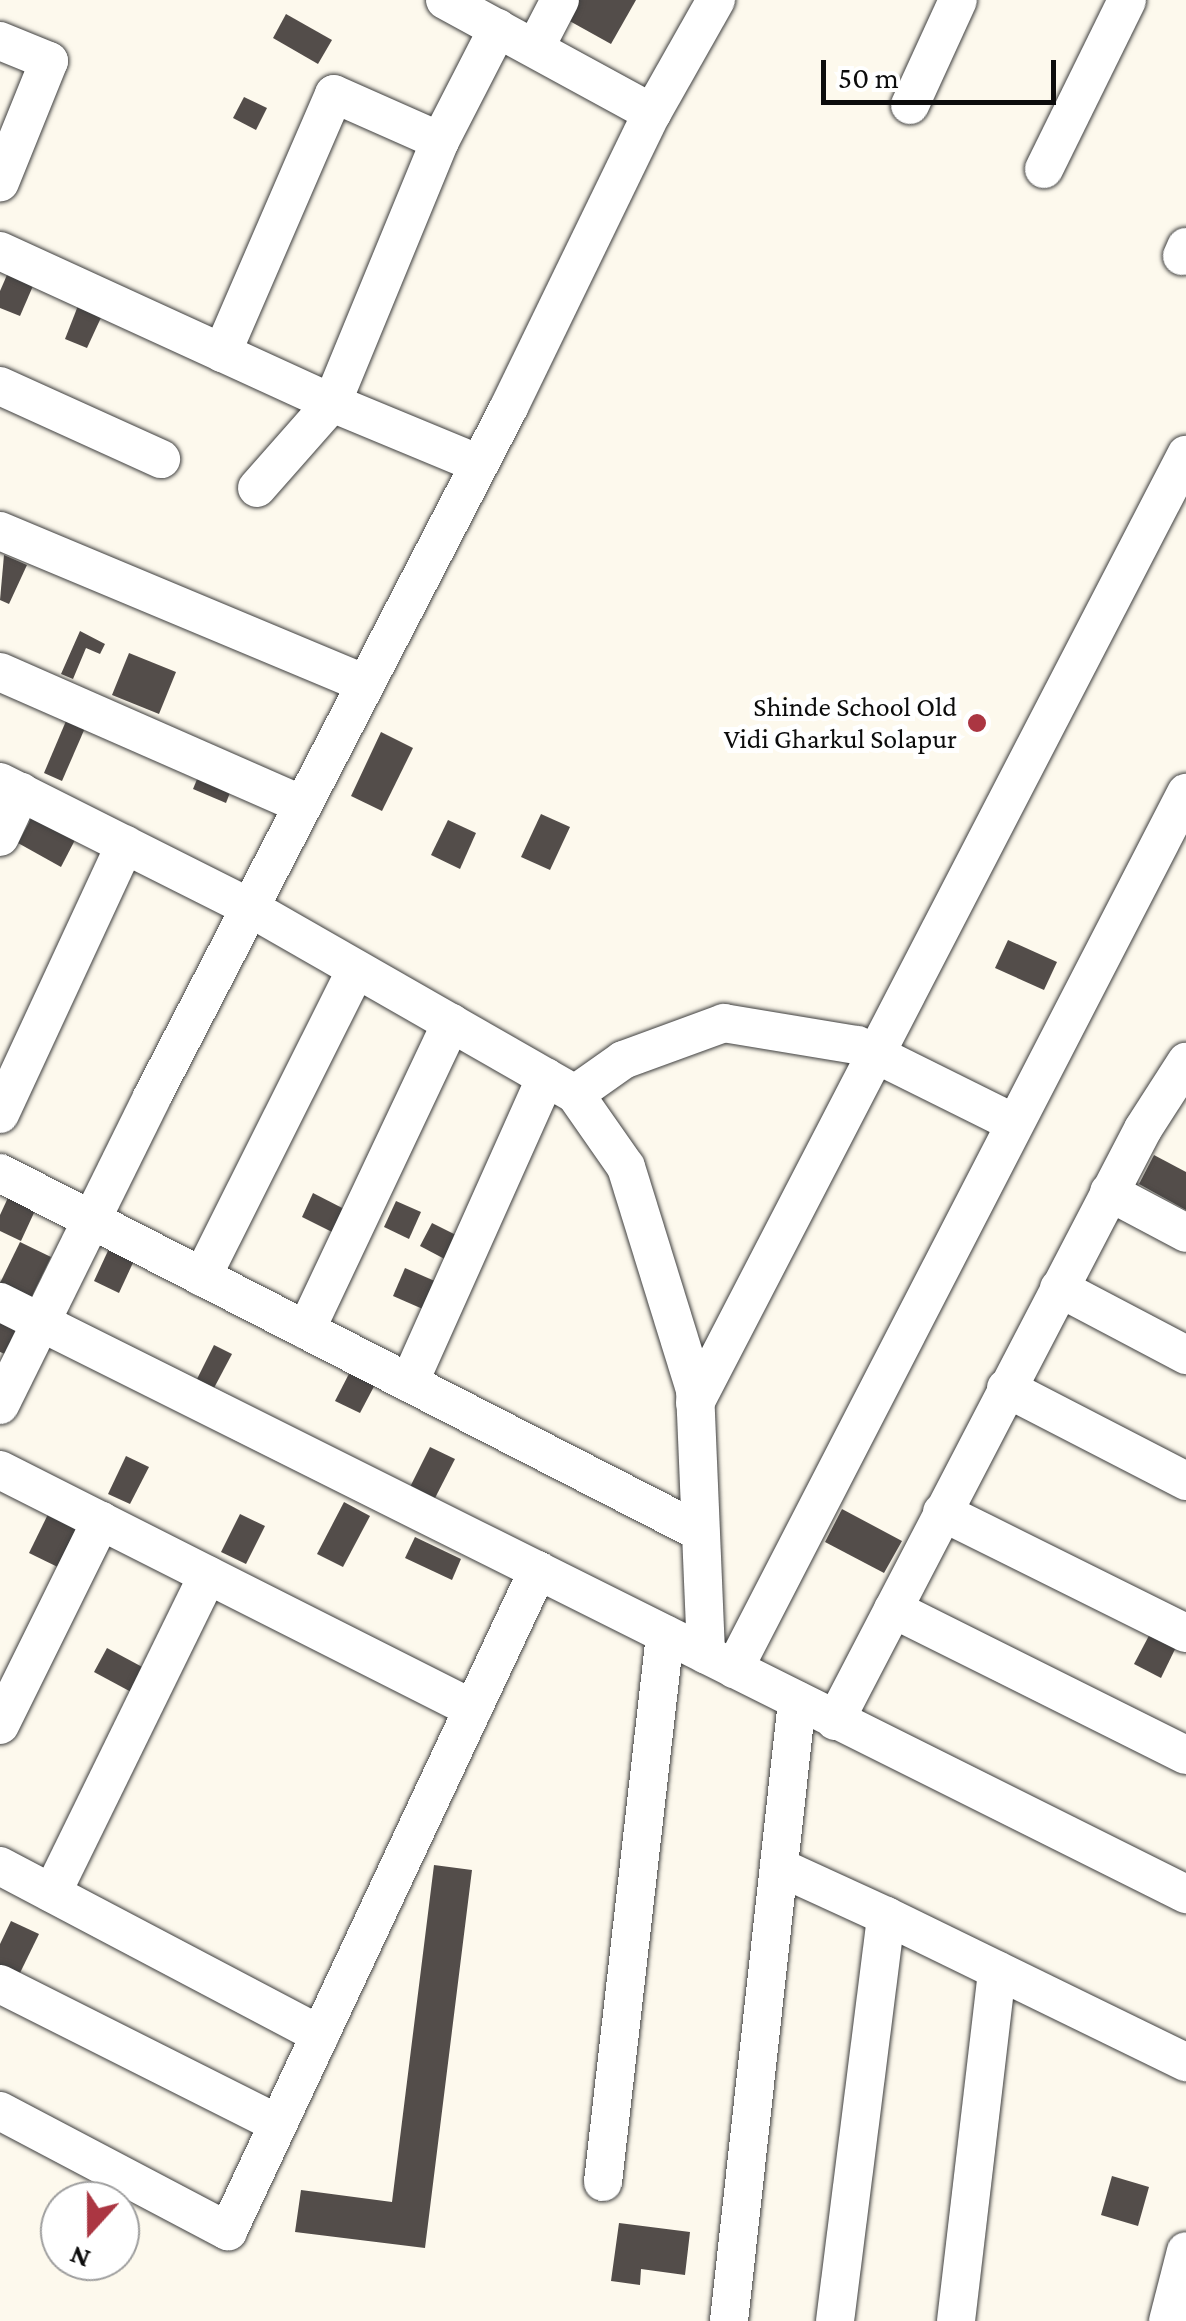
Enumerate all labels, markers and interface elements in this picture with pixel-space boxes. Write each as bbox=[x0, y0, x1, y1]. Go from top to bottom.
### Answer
scale bar bbox=[826, 40, 1061, 102]
text: 50 m bbox=[838, 61, 899, 94]
place label: Shinde School Old Vidi Gharkul Solapur bbox=[724, 690, 957, 756]
marker: Shinde School Old Vidi Gharkul Solapur bbox=[966, 712, 988, 734]
north arrow bbox=[40, 2181, 140, 2281]
text: N bbox=[65, 2240, 94, 2275]

